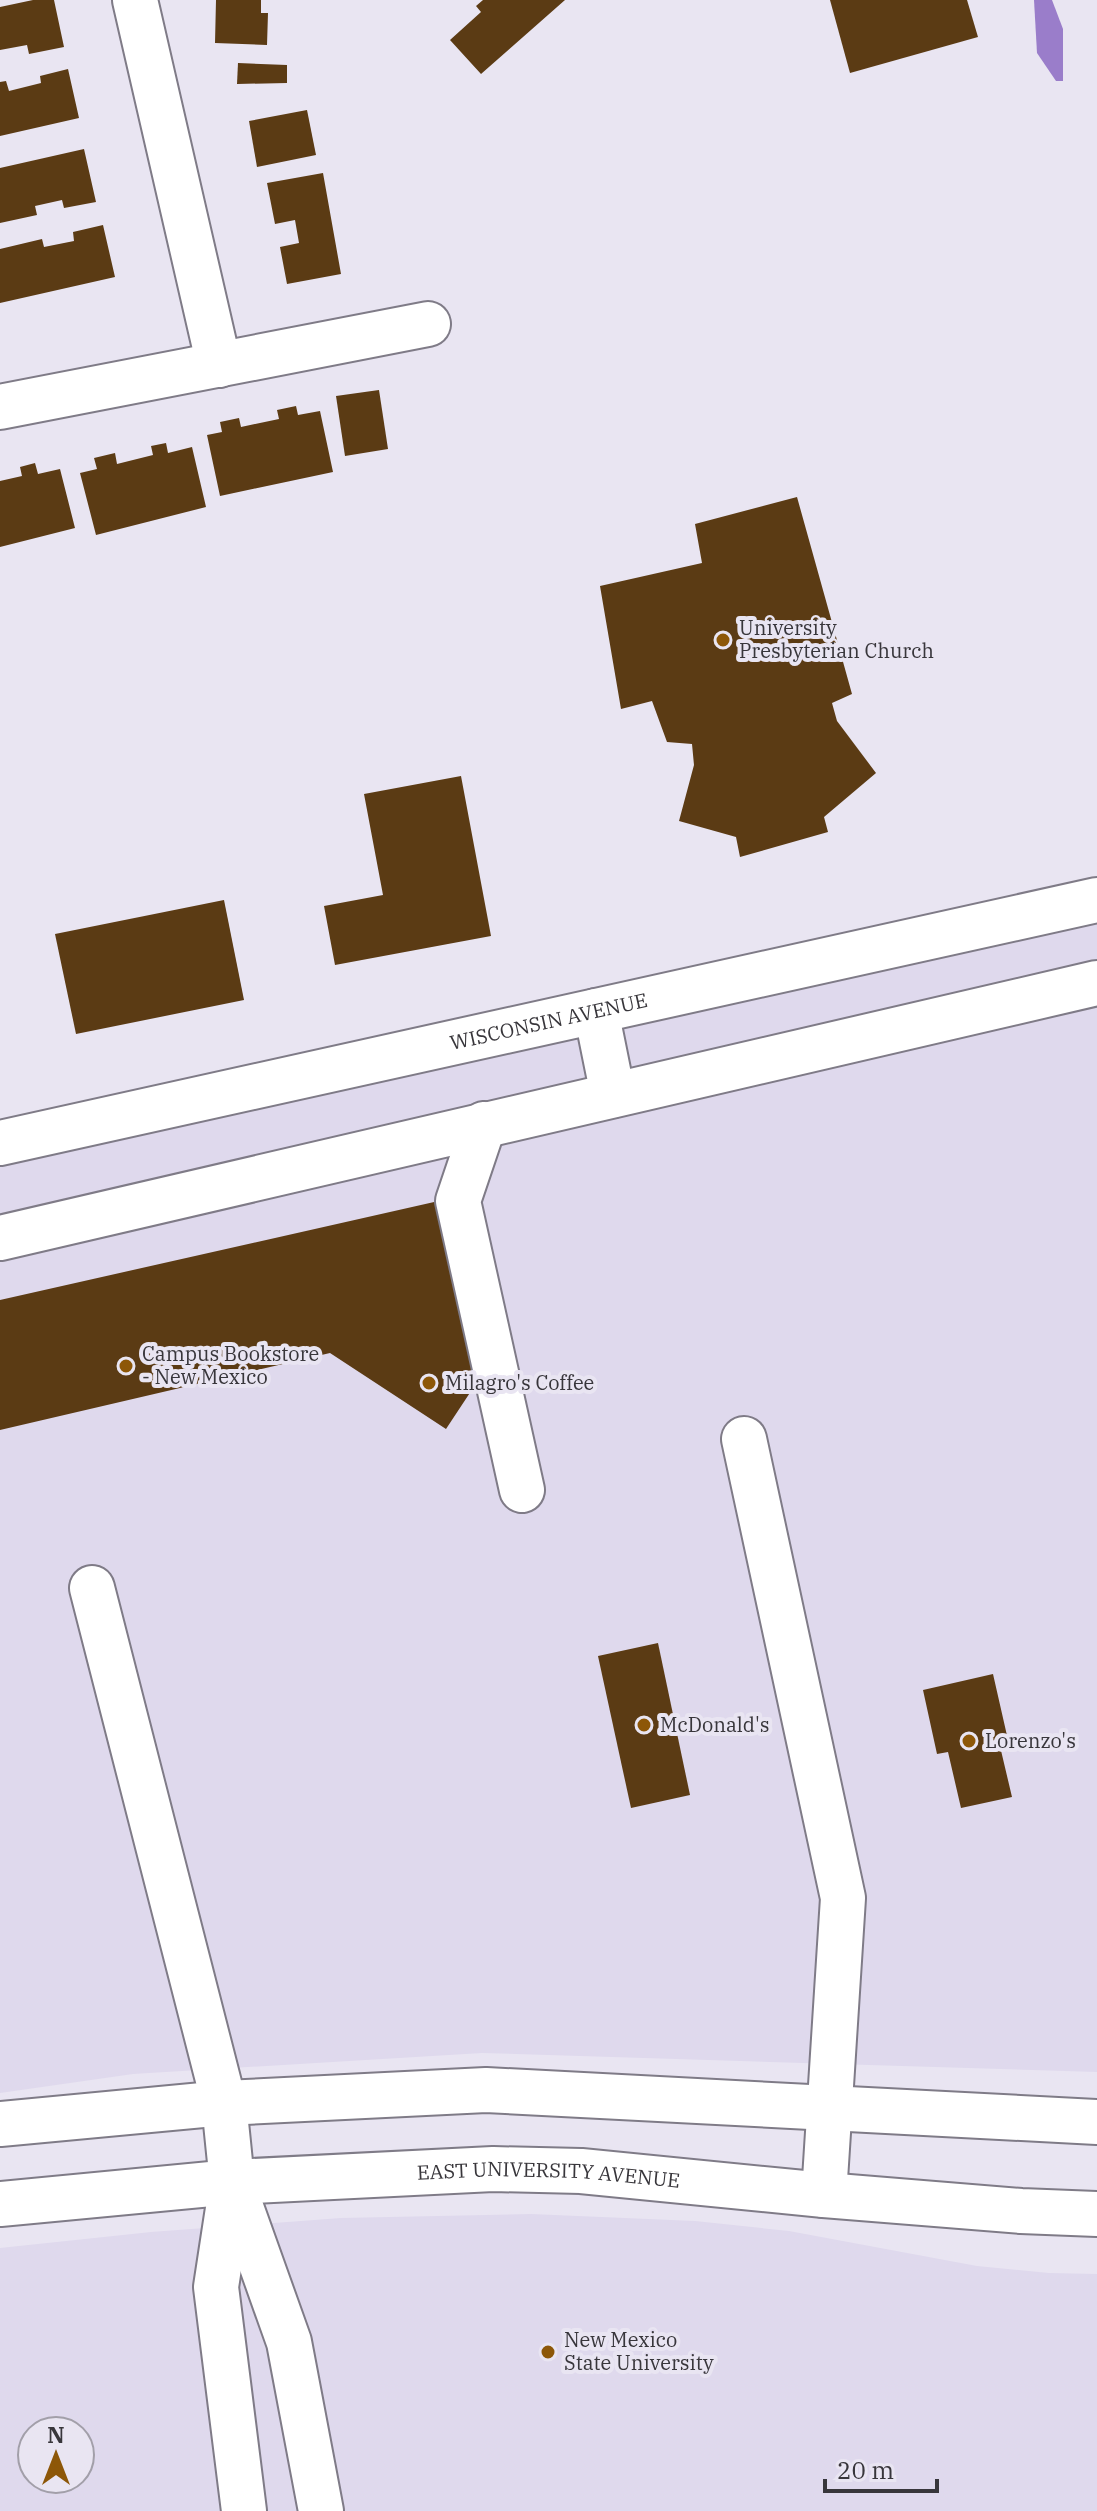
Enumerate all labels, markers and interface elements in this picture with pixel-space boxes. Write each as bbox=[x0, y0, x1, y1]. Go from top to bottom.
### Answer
place label: University Presbyterian Church bbox=[739, 614, 934, 664]
marker: University Presbyterian Church bbox=[714, 631, 732, 649]
street label: WISCONSIN AVENUE bbox=[447, 986, 650, 1056]
place label: Campus Bookstore - New Mexico bbox=[142, 1340, 319, 1390]
marker: Campus Bookstore - New Mexico bbox=[117, 1357, 135, 1375]
place label: Milagro's Coffee bbox=[445, 1369, 594, 1396]
marker: Milagro's Coffee bbox=[420, 1374, 438, 1392]
place label: McDonald's bbox=[660, 1711, 770, 1738]
marker: McDonald's bbox=[635, 1716, 653, 1734]
place label: Lorenzo's bbox=[985, 1727, 1076, 1754]
marker: Lorenzo's bbox=[960, 1732, 978, 1750]
street label: EAST UNIVERSITY AVENUE bbox=[416, 2155, 681, 2194]
place label: New Mexico State University bbox=[564, 2326, 714, 2376]
marker: New Mexico State University bbox=[539, 2343, 557, 2361]
north arrow bbox=[16, 2415, 96, 2495]
text: N bbox=[47, 2420, 65, 2449]
scale bar bbox=[825, 2443, 937, 2493]
text: 20 m bbox=[837, 2454, 894, 2486]

